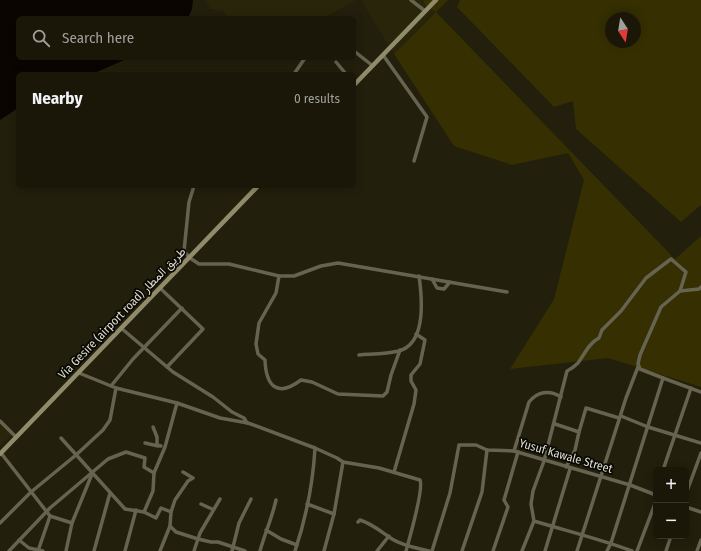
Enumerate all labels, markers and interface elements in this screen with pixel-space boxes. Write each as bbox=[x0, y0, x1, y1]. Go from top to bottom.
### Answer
north arrow bbox=[605, 12, 641, 48]
search box bbox=[16, 16, 356, 60]
icon: search bbox=[30, 27, 52, 49]
text: Search here bbox=[62, 29, 134, 47]
text: Nearby bbox=[32, 88, 83, 109]
text: 0 results bbox=[294, 91, 340, 106]
street label: Via Gesire (airport road) طريق المطار bbox=[55, 244, 189, 382]
street label: Yusuf Kawale Street bbox=[518, 436, 614, 476]
map controls bbox=[653, 467, 689, 539]
button: + bbox=[653, 467, 689, 503]
button: − bbox=[653, 503, 689, 539]

